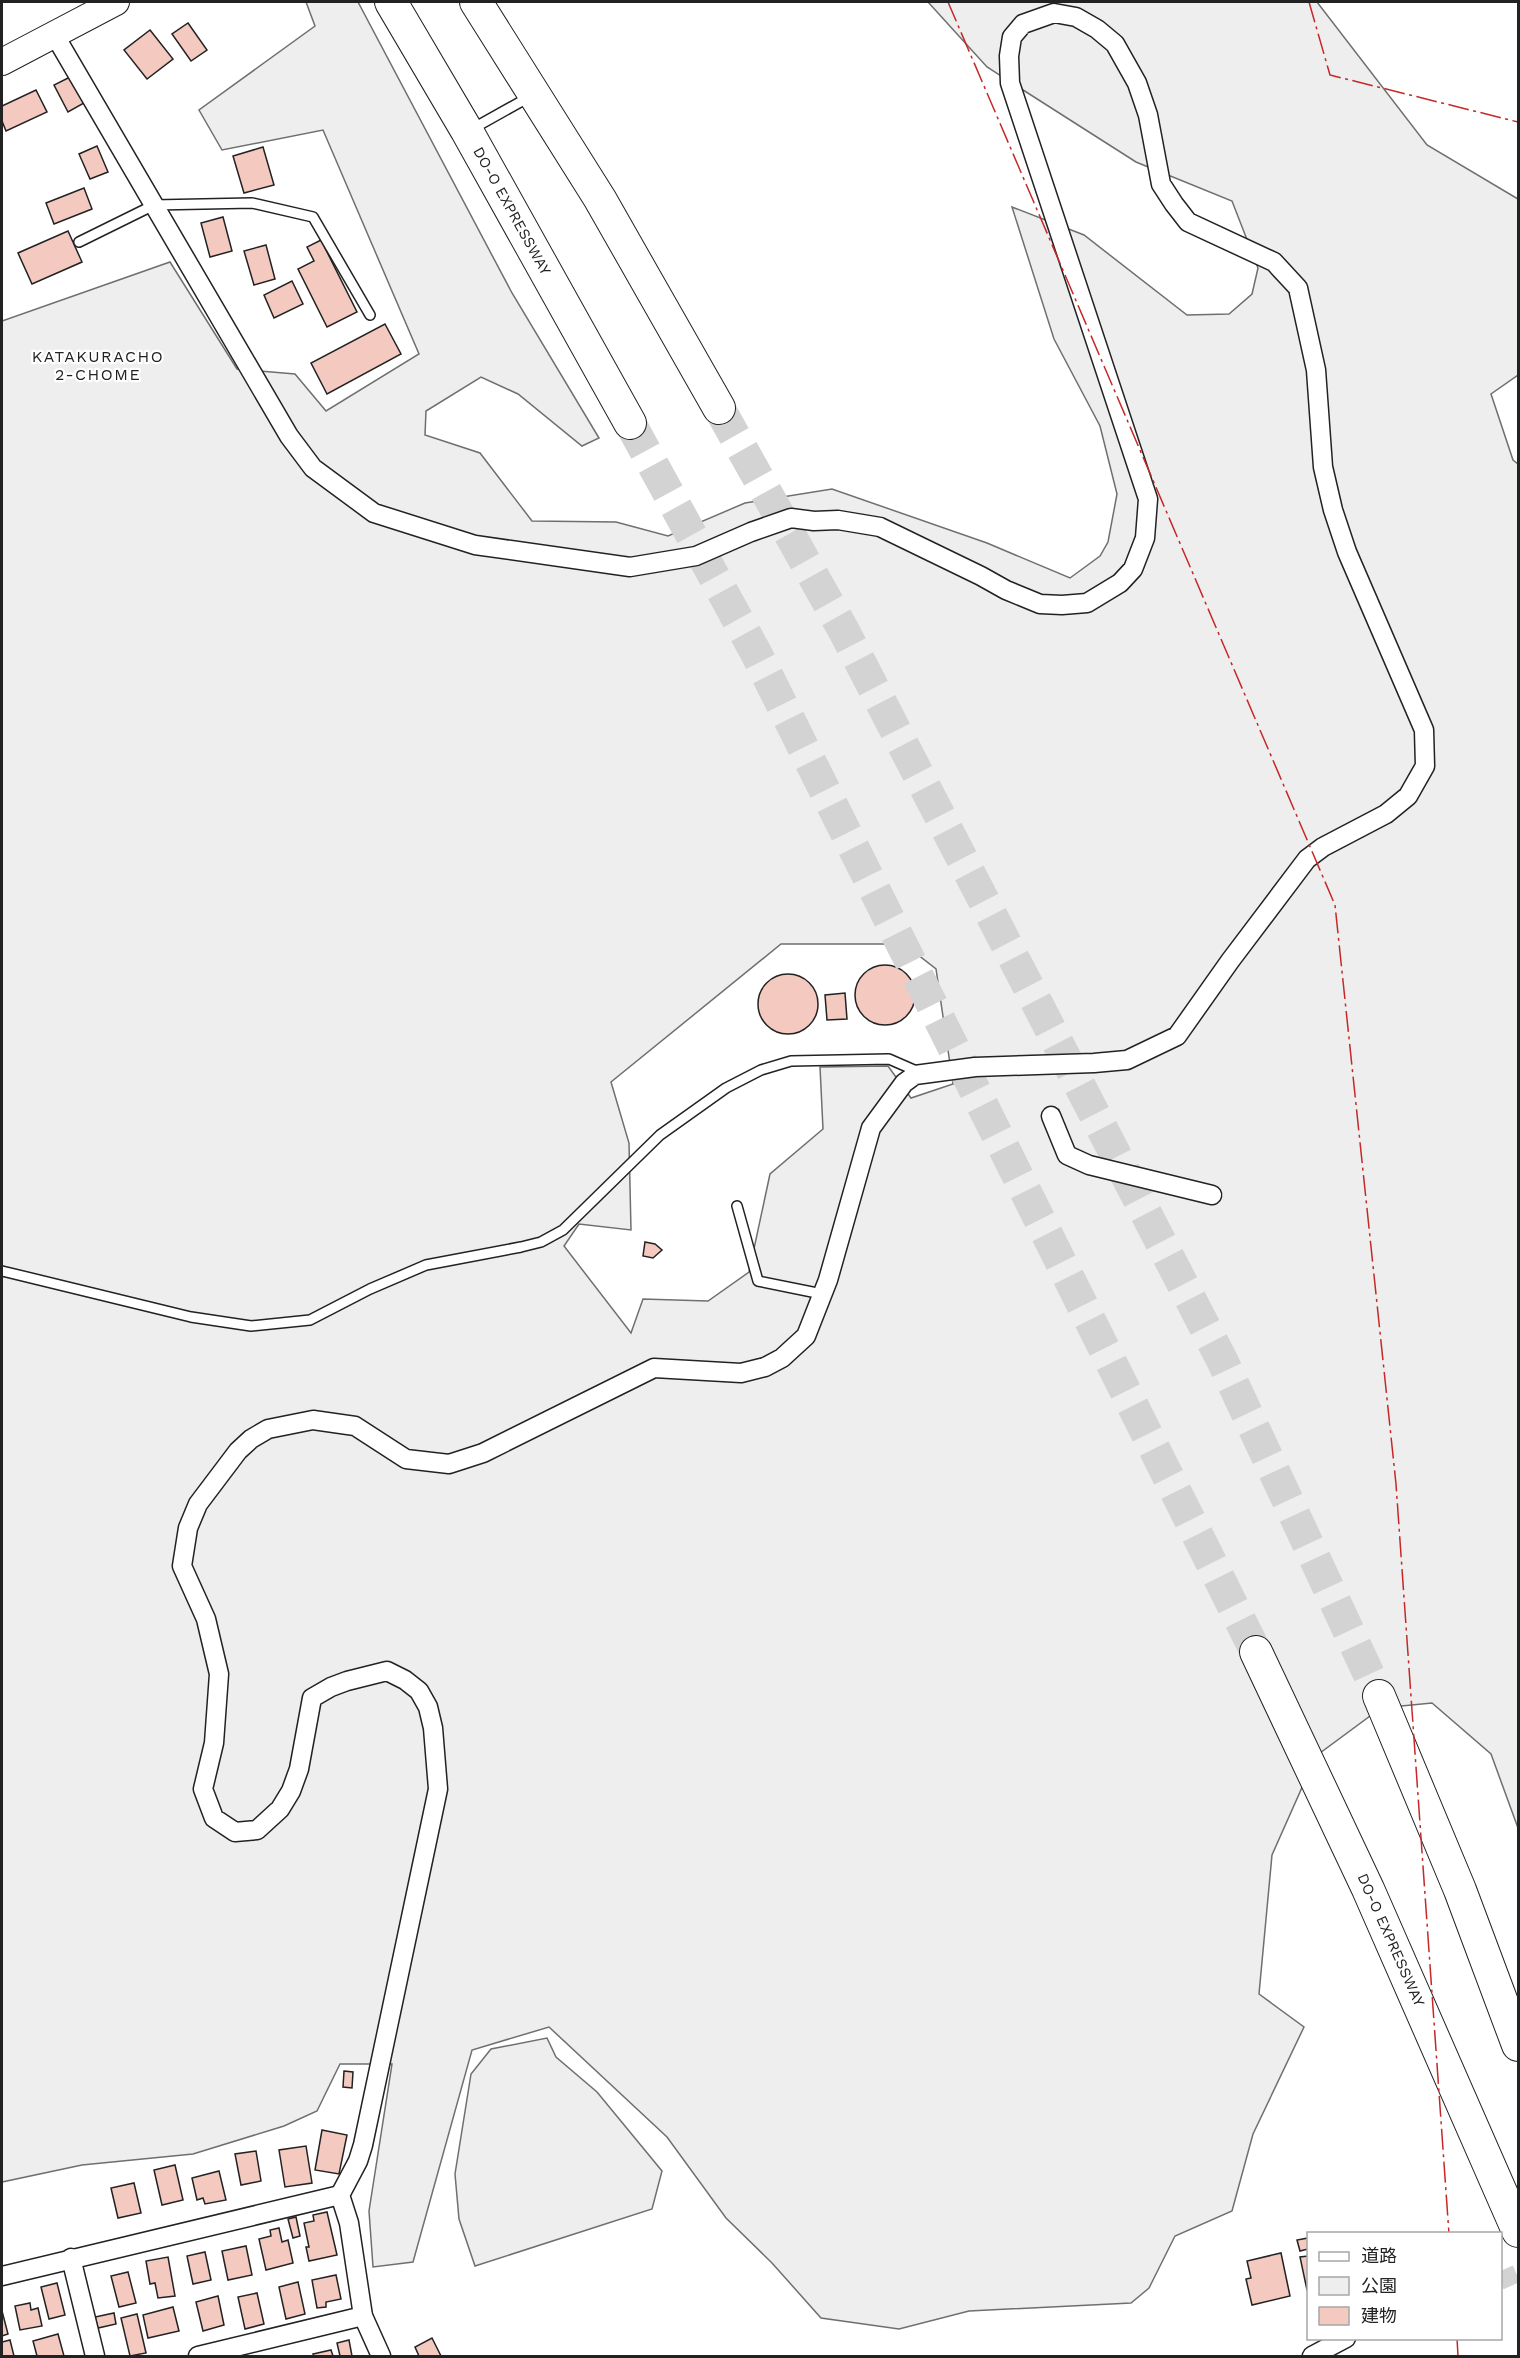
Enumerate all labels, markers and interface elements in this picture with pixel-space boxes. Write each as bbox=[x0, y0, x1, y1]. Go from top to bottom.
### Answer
street label: DO-O EXPRESSWAY bbox=[469, 144, 555, 279]
district label: KATAKURACHO 2-CHOME bbox=[32, 347, 164, 384]
street label: DO-O EXPRESSWAY bbox=[1354, 1871, 1429, 2010]
legend bbox=[1307, 2232, 1502, 2340]
text: 道路 bbox=[1361, 2245, 1397, 2266]
text: 公園 bbox=[1361, 2275, 1397, 2296]
text: 建物 bbox=[1361, 2305, 1397, 2326]

